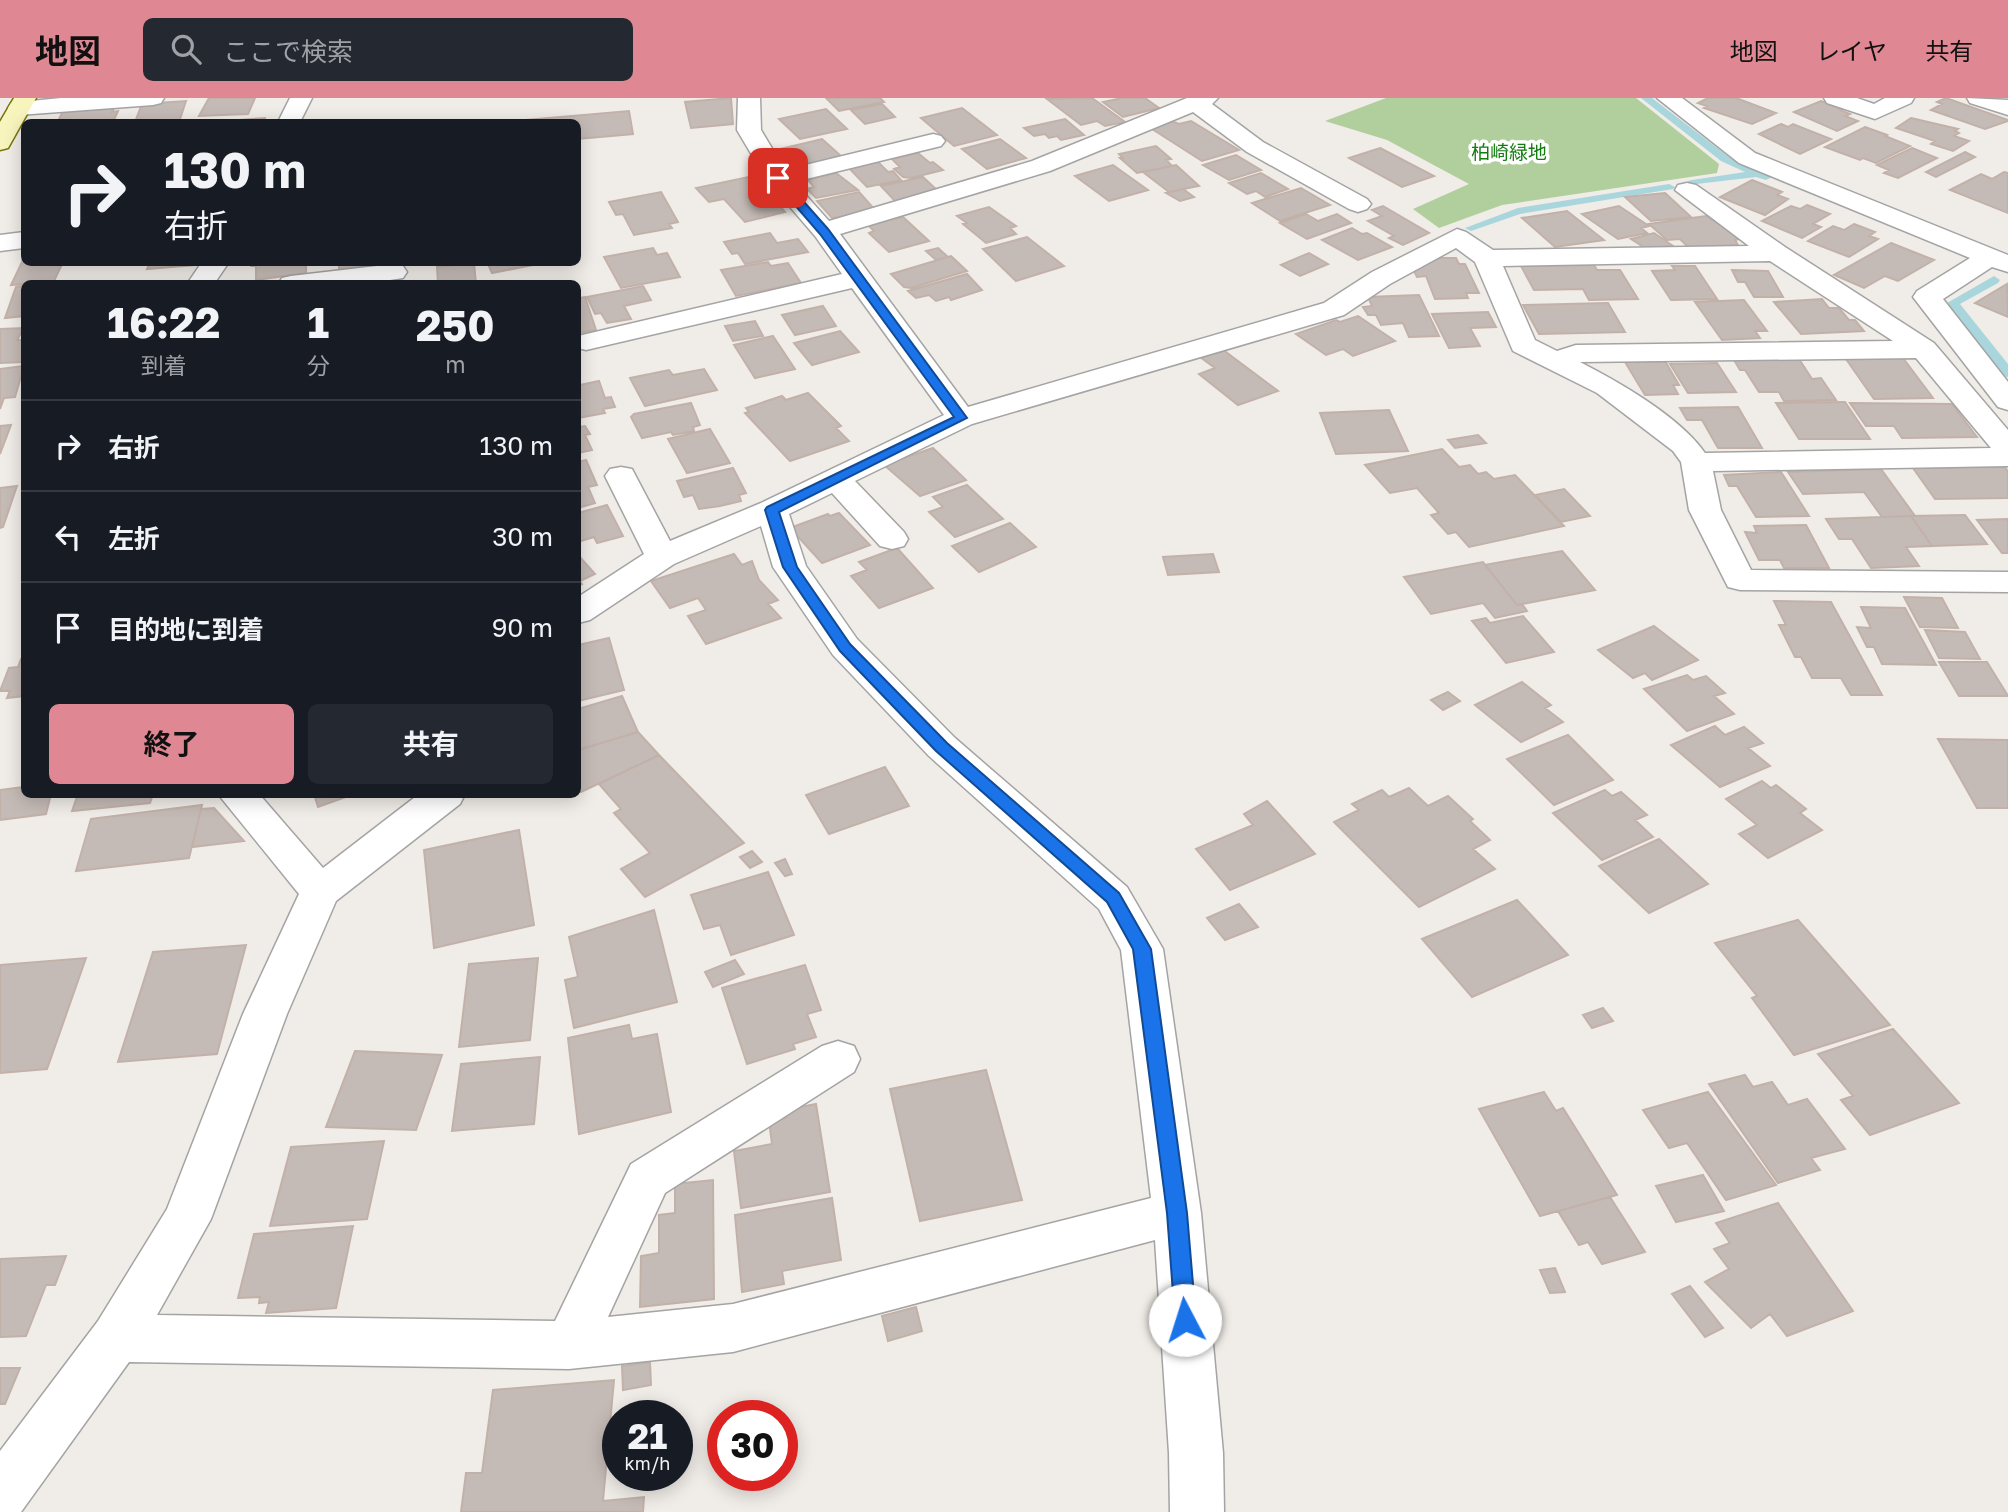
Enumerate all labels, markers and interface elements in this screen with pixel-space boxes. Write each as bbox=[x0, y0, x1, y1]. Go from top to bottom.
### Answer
search box bbox=[143, 18, 633, 81]
icon: search bbox=[167, 30, 205, 68]
text: 地図 bbox=[35, 31, 101, 70]
text: ここで検索 bbox=[223, 36, 353, 67]
text: 地図 bbox=[1730, 36, 1778, 65]
text: レイヤ bbox=[1816, 36, 1887, 65]
text: 共有 bbox=[1925, 36, 1973, 65]
text: 130 m bbox=[164, 140, 306, 199]
park label: 柏崎緑地 bbox=[1471, 140, 1547, 163]
icon: right bbox=[49, 147, 140, 238]
pin bbox=[748, 148, 808, 208]
icon: arrive bbox=[759, 159, 797, 197]
text: 右折 bbox=[164, 206, 228, 244]
text: 16:22 bbox=[107, 297, 220, 347]
text: 1 bbox=[307, 297, 329, 347]
text: 250 bbox=[416, 300, 495, 350]
text: m bbox=[445, 350, 466, 378]
text: 到着 bbox=[141, 351, 187, 379]
text: 分 bbox=[307, 351, 330, 379]
icon: right bbox=[49, 427, 87, 465]
text: 130 m bbox=[480, 430, 553, 461]
text: 右折 bbox=[108, 432, 160, 463]
icon: left bbox=[49, 518, 87, 556]
text: 30 m bbox=[492, 521, 553, 552]
text: 左折 bbox=[108, 523, 160, 554]
icon: arrive bbox=[49, 609, 87, 647]
text: 90 m bbox=[492, 612, 553, 643]
text: 目的地に到着 bbox=[108, 614, 264, 645]
button: 終了 bbox=[49, 704, 294, 784]
button: 共有 bbox=[308, 704, 553, 784]
position arrow bbox=[1148, 1283, 1222, 1357]
speed limit sign: 30 bbox=[707, 1400, 798, 1491]
text: 21 bbox=[628, 1415, 667, 1457]
text: km/h bbox=[625, 1452, 670, 1474]

